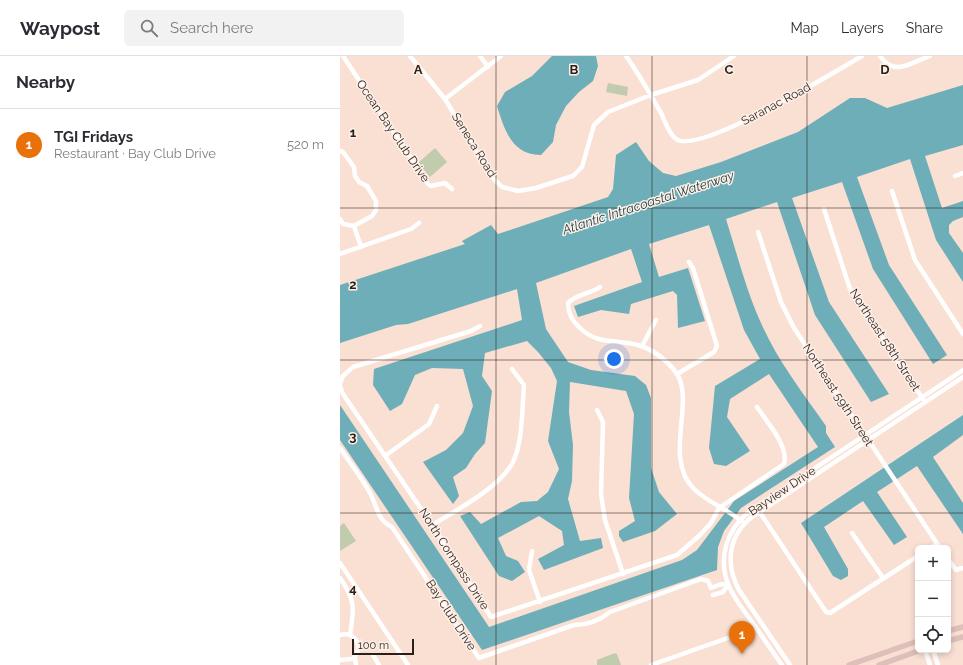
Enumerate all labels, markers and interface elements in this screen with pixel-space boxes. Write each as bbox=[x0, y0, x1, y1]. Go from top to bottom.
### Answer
search box bbox=[124, 10, 404, 46]
text: Waypost bbox=[20, 17, 100, 39]
icon: search bbox=[138, 17, 160, 39]
text: Search here bbox=[170, 19, 253, 37]
text: Map bbox=[791, 20, 819, 36]
text: Layers bbox=[841, 20, 884, 36]
text: Share bbox=[906, 20, 943, 36]
text: A bbox=[414, 62, 423, 77]
text: B bbox=[570, 62, 579, 77]
text: C bbox=[725, 62, 734, 77]
text: D bbox=[880, 62, 890, 77]
text: Nearby bbox=[16, 72, 75, 92]
street label: Ocean Bay Club Drive bbox=[354, 77, 432, 185]
street label: Saranac Road bbox=[739, 80, 813, 128]
street label: Seneca Road bbox=[449, 110, 499, 180]
text: 1 bbox=[350, 125, 357, 140]
text: TGI Fridays bbox=[54, 128, 133, 146]
text: 1 bbox=[26, 137, 32, 152]
text: 520 m bbox=[287, 137, 324, 152]
text: Restaurant · Bay Club Drive bbox=[54, 146, 216, 161]
water label: Atlantic Intracoastal Waterway bbox=[560, 167, 736, 238]
text: 2 bbox=[349, 277, 357, 292]
street label: Northeast 58th Street bbox=[847, 286, 923, 394]
street label: Northeast 59th Street bbox=[800, 341, 876, 449]
your location bbox=[604, 349, 624, 369]
text: 3 bbox=[349, 429, 357, 444]
street label: Bayview Drive bbox=[746, 463, 818, 519]
street label: North Compass Drive bbox=[416, 506, 492, 612]
map controls bbox=[915, 545, 951, 653]
button: + bbox=[915, 545, 951, 581]
street label: Bay Club Drive bbox=[423, 577, 479, 653]
text: 4 bbox=[349, 581, 357, 596]
button: − bbox=[915, 581, 951, 617]
button: locate bbox=[915, 617, 951, 653]
pin: 1 bbox=[729, 621, 755, 654]
scale bar bbox=[352, 637, 414, 656]
text: 100 m bbox=[358, 639, 389, 652]

